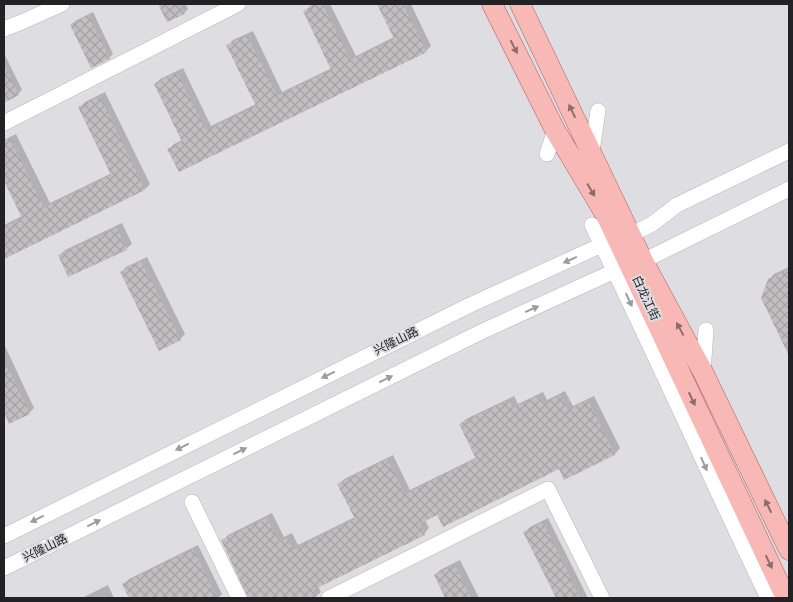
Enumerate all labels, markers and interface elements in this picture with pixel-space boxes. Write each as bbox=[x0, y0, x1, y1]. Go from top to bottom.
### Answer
one-way arrow bbox=[510, 40, 518, 54]
one-way arrow bbox=[568, 104, 577, 119]
one-way arrow bbox=[586, 184, 595, 197]
one-way arrow bbox=[563, 256, 577, 264]
street label: 白龙江街 bbox=[630, 273, 662, 323]
one-way arrow bbox=[625, 293, 633, 307]
one-way arrow bbox=[525, 304, 539, 312]
one-way arrow bbox=[676, 322, 684, 336]
street label: 兴隆山路 bbox=[371, 324, 421, 358]
one-way arrow bbox=[321, 371, 335, 379]
one-way arrow bbox=[378, 375, 393, 383]
one-way arrow bbox=[689, 392, 697, 406]
one-way arrow bbox=[175, 443, 190, 451]
one-way arrow bbox=[233, 447, 247, 455]
one-way arrow bbox=[701, 457, 709, 471]
one-way arrow bbox=[764, 499, 772, 513]
one-way arrow bbox=[30, 515, 44, 523]
one-way arrow bbox=[87, 519, 102, 527]
street label: 兴隆山路 bbox=[20, 531, 70, 565]
one-way arrow bbox=[765, 555, 773, 569]

